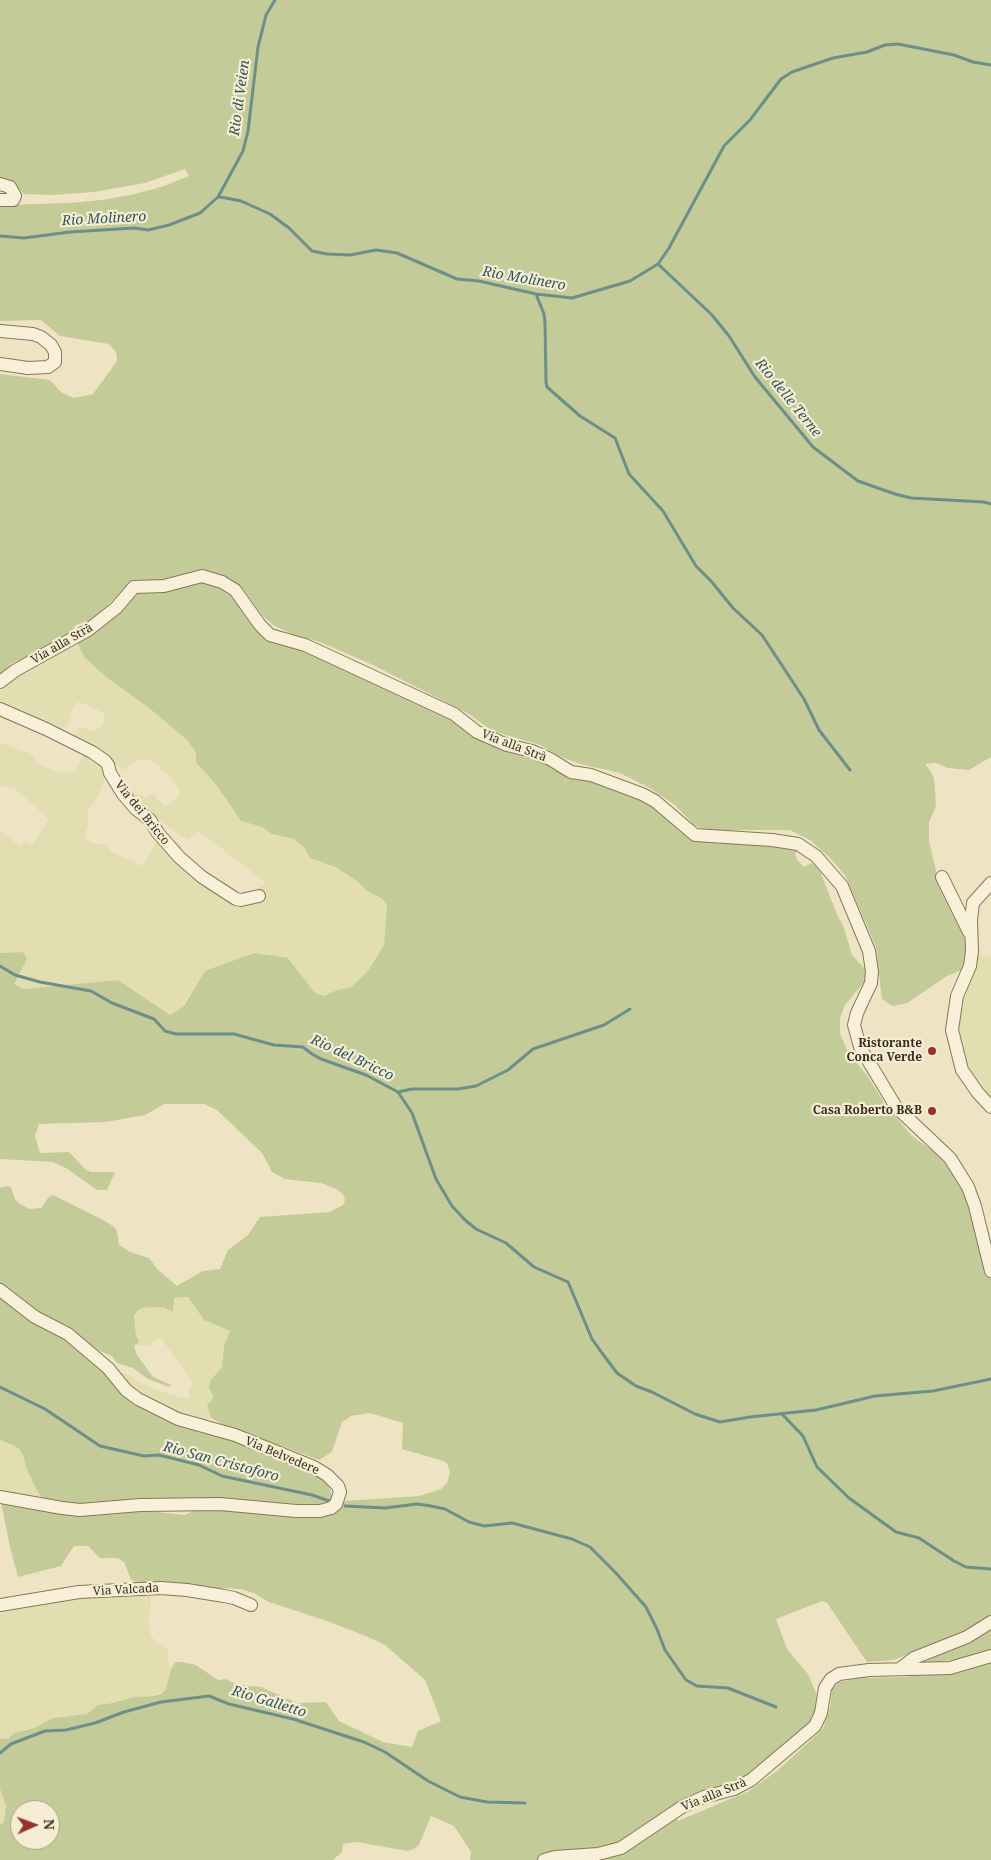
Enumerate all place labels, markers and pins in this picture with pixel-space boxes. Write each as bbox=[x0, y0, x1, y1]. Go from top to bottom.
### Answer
place label: Ristorante Conca Verde bbox=[847, 1037, 922, 1065]
marker: Ristorante Conca Verde bbox=[926, 1045, 938, 1057]
place label: Casa Roberto B&B bbox=[813, 1104, 922, 1118]
marker: Casa Roberto B&B bbox=[926, 1105, 938, 1117]

